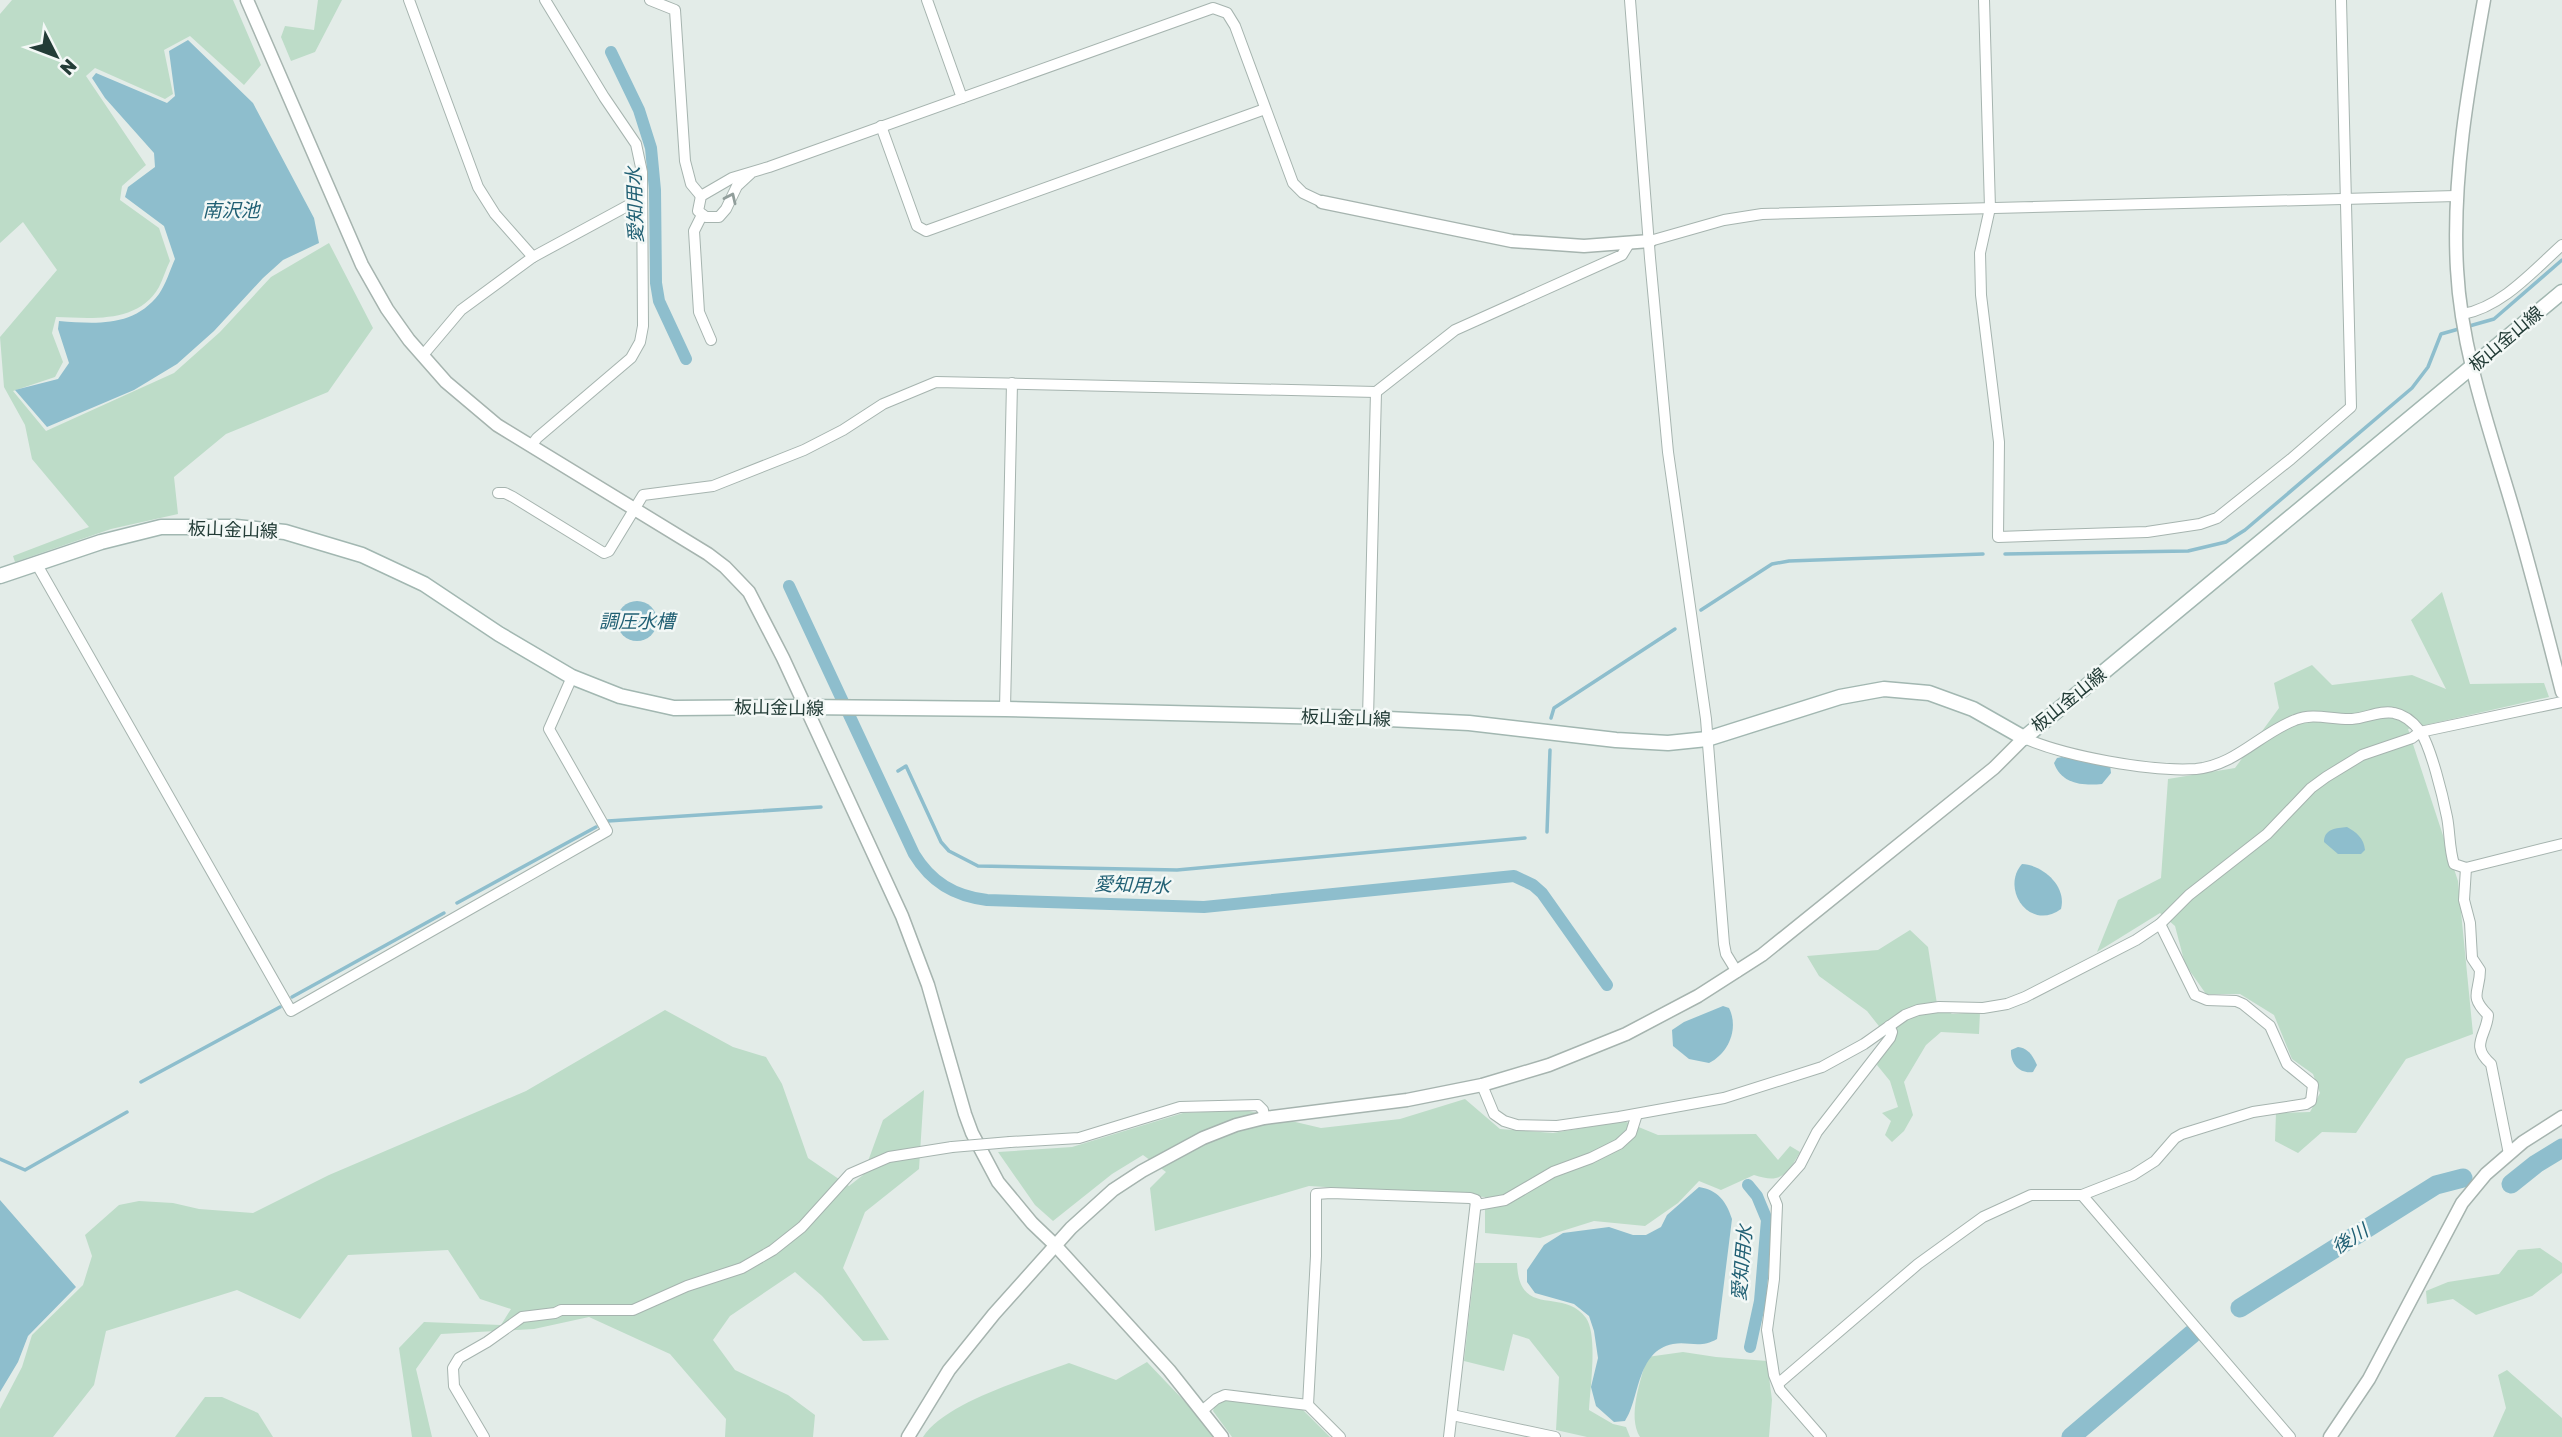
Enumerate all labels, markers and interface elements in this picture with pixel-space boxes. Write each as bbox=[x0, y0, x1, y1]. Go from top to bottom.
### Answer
north arrow bbox=[21, 21, 91, 91]
text: N bbox=[55, 54, 81, 80]
water label: 愛知用水 bbox=[622, 165, 648, 243]
one-way arrow bbox=[723, 193, 737, 205]
water label: 南沢池 bbox=[202, 199, 261, 222]
street label: 板山金山線 bbox=[2464, 302, 2548, 376]
street label: 板山金山線 bbox=[188, 517, 278, 543]
water label: 調圧水槽 bbox=[599, 610, 678, 633]
street label: 板山金山線 bbox=[2027, 663, 2111, 737]
street label: 板山金山線 bbox=[734, 696, 824, 720]
street label: 板山金山線 bbox=[1301, 705, 1391, 731]
water label: 愛知用水 bbox=[1094, 872, 1172, 898]
water label: 後川 bbox=[2328, 1218, 2374, 1259]
water label: 愛知用水 bbox=[1727, 1222, 1757, 1302]

